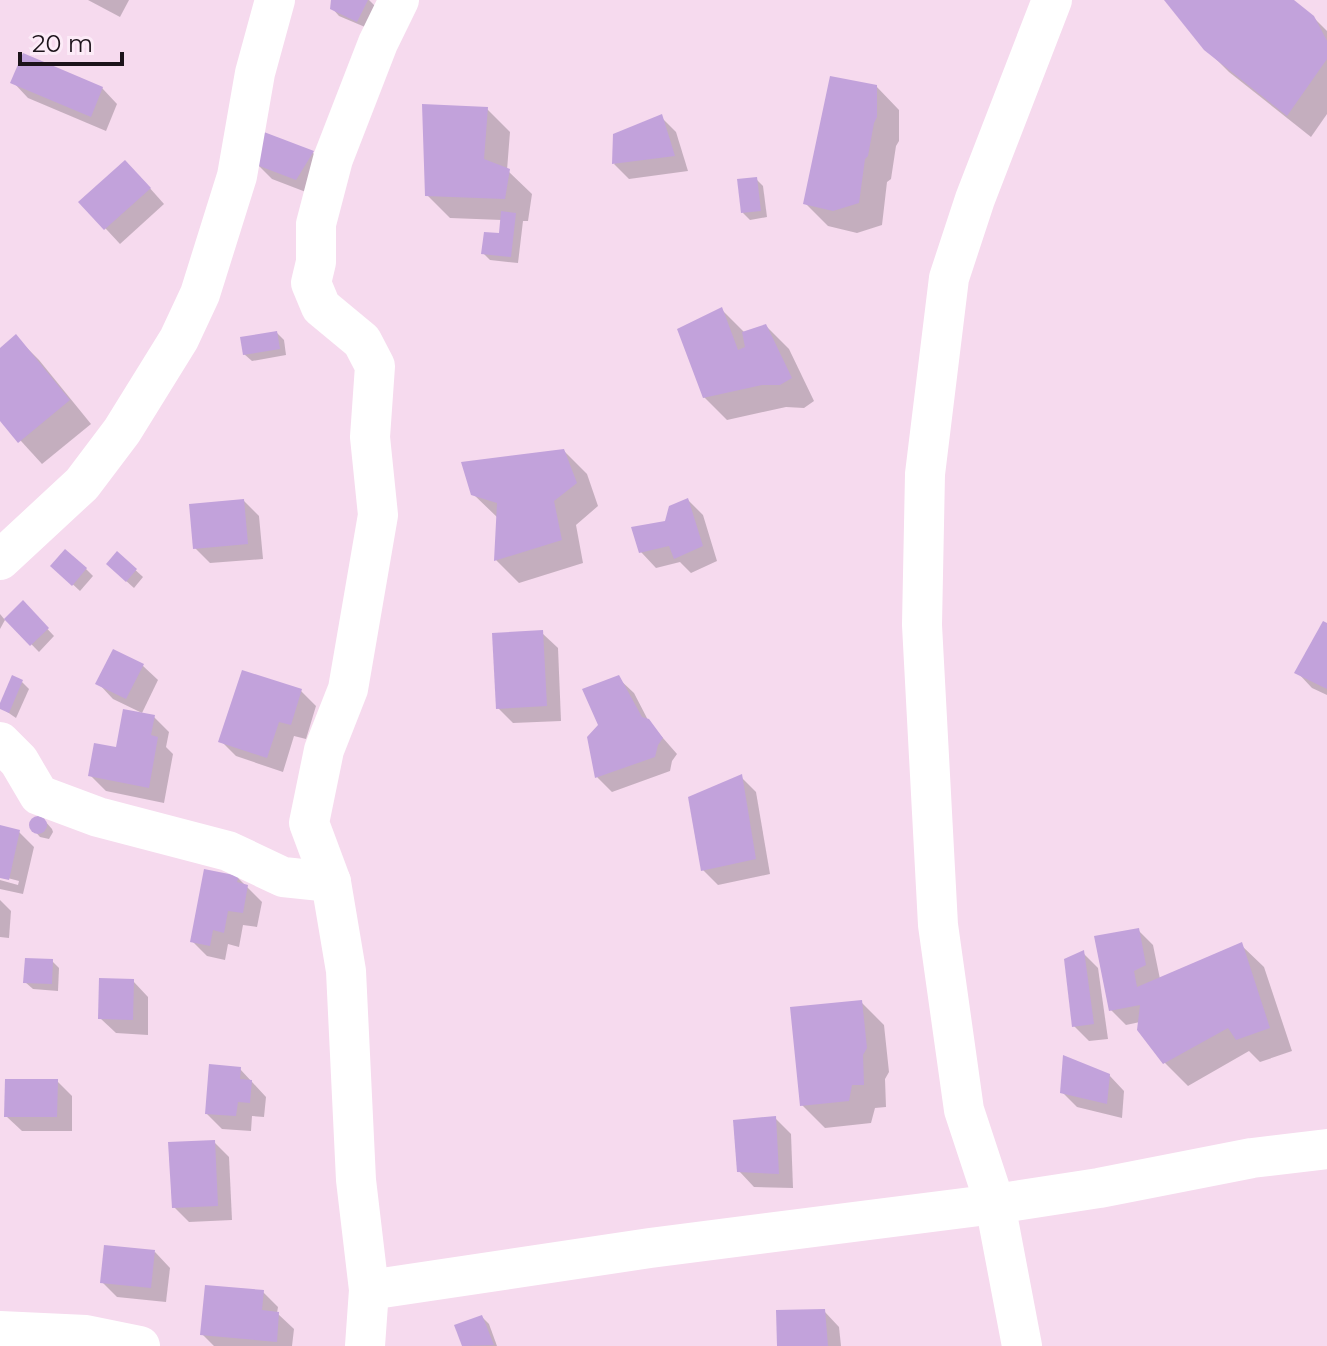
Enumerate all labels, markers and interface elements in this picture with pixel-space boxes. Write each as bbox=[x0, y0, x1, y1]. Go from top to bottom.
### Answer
scale bar bbox=[20, 16, 122, 66]
text: 20 m bbox=[32, 29, 93, 58]

